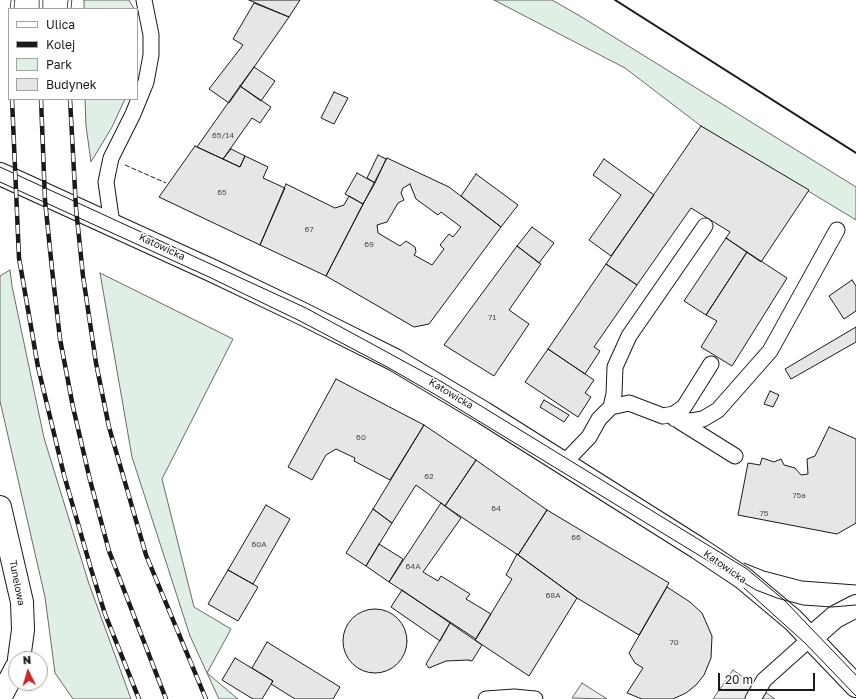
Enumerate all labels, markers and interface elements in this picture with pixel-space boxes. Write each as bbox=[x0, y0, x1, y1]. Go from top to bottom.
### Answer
legend bbox=[8, 8, 138, 100]
text: Ulica bbox=[46, 17, 75, 32]
text: Kolej bbox=[46, 37, 75, 52]
text: Park bbox=[46, 57, 72, 72]
text: Budynek bbox=[46, 77, 97, 92]
house number: 65/14 bbox=[212, 130, 234, 140]
house number: 65 bbox=[217, 187, 227, 197]
house number: 67 bbox=[304, 224, 314, 234]
street label: Katowicka bbox=[137, 231, 187, 263]
house number: 69 bbox=[364, 239, 374, 249]
house number: 71 bbox=[488, 312, 496, 322]
street label: Katowicka bbox=[427, 376, 475, 412]
house number: 60 bbox=[356, 432, 366, 442]
house number: 62 bbox=[424, 471, 434, 481]
house number: 75a bbox=[792, 490, 806, 500]
house number: 64 bbox=[491, 503, 501, 513]
house number: 75 bbox=[760, 508, 768, 518]
house number: 66 bbox=[571, 532, 581, 542]
house number: 60A bbox=[251, 539, 267, 549]
street label: Katowicka bbox=[701, 548, 749, 586]
street label: Tunelowa bbox=[7, 559, 27, 607]
house number: 64A bbox=[405, 561, 421, 571]
house number: 68A bbox=[545, 590, 561, 600]
house number: 70 bbox=[669, 637, 679, 647]
north arrow bbox=[8, 651, 48, 691]
text: N bbox=[22, 653, 32, 666]
scale bar bbox=[720, 665, 817, 691]
text: 20 m bbox=[725, 672, 753, 687]

